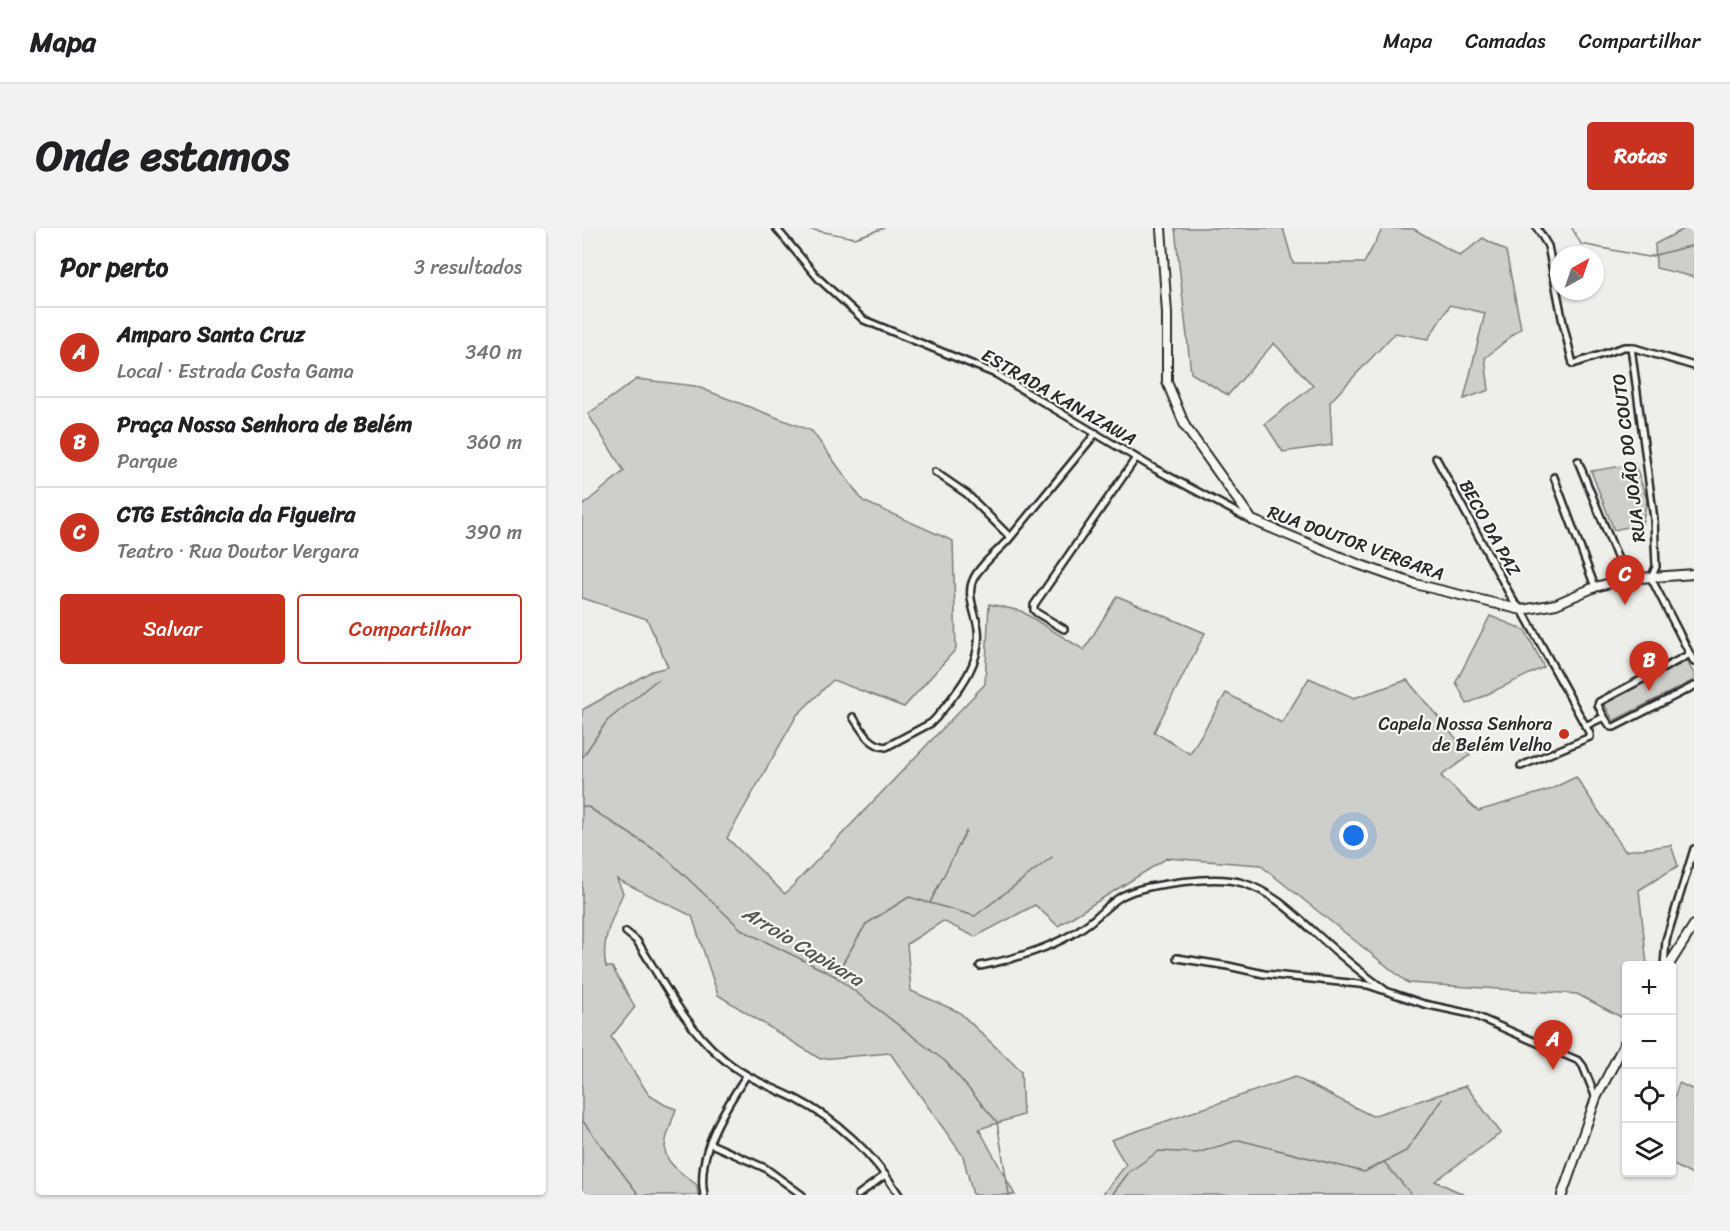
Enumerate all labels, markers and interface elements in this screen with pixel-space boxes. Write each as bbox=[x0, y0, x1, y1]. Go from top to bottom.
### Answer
text: Mapa bbox=[30, 17, 96, 66]
text: Mapa bbox=[1383, 22, 1432, 60]
text: Camadas bbox=[1465, 22, 1546, 60]
text: Compartilhar bbox=[1579, 22, 1700, 60]
text: Onde estamos bbox=[36, 119, 290, 193]
button: Rotas bbox=[1587, 122, 1694, 190]
text: Por perto bbox=[60, 244, 168, 290]
north arrow bbox=[1550, 246, 1604, 300]
text: 3 resultados bbox=[414, 250, 522, 285]
text: Amparo Santa Cruz bbox=[117, 315, 305, 354]
text: A bbox=[73, 335, 86, 370]
text: 340 m bbox=[465, 335, 522, 370]
street label: ESTRADA KANAZAWA bbox=[975, 339, 1143, 455]
text: Local · Estrada Costa Gama bbox=[117, 354, 354, 389]
street label: RUA JOÃO DO COUTO bbox=[1603, 372, 1655, 544]
text: Praça Nossa Senhora de Belém bbox=[117, 405, 412, 444]
text: B bbox=[73, 425, 86, 460]
text: 360 m bbox=[466, 425, 522, 460]
text: Parque bbox=[117, 444, 177, 479]
street label: BECO DA PAZ bbox=[1450, 474, 1530, 583]
text: CTG Estância da Figueira bbox=[117, 495, 355, 534]
street label: RUA DOUTOR VERGARA bbox=[1263, 496, 1449, 590]
text: C bbox=[73, 515, 86, 550]
text: 390 m bbox=[466, 515, 522, 550]
text: Teatro · Rua Doutor Vergara bbox=[117, 534, 359, 569]
pin: C bbox=[1606, 556, 1644, 605]
button: Salvar bbox=[60, 594, 285, 664]
button: Compartilhar bbox=[297, 594, 522, 664]
pin: B bbox=[1630, 642, 1668, 691]
place label: Capela Nossa Senhora de Belém Velho bbox=[1378, 708, 1553, 761]
marker: Capela Nossa Senhora de Belém Velho bbox=[1557, 727, 1571, 741]
your location bbox=[1339, 821, 1368, 850]
water label: Arroio Capivara bbox=[734, 896, 872, 998]
map controls bbox=[1622, 961, 1676, 1177]
button: + bbox=[1622, 961, 1676, 1015]
button: − bbox=[1622, 1015, 1676, 1069]
pin: A bbox=[1534, 1020, 1572, 1070]
button: locate bbox=[1622, 1069, 1676, 1123]
button: layers bbox=[1622, 1123, 1676, 1177]

